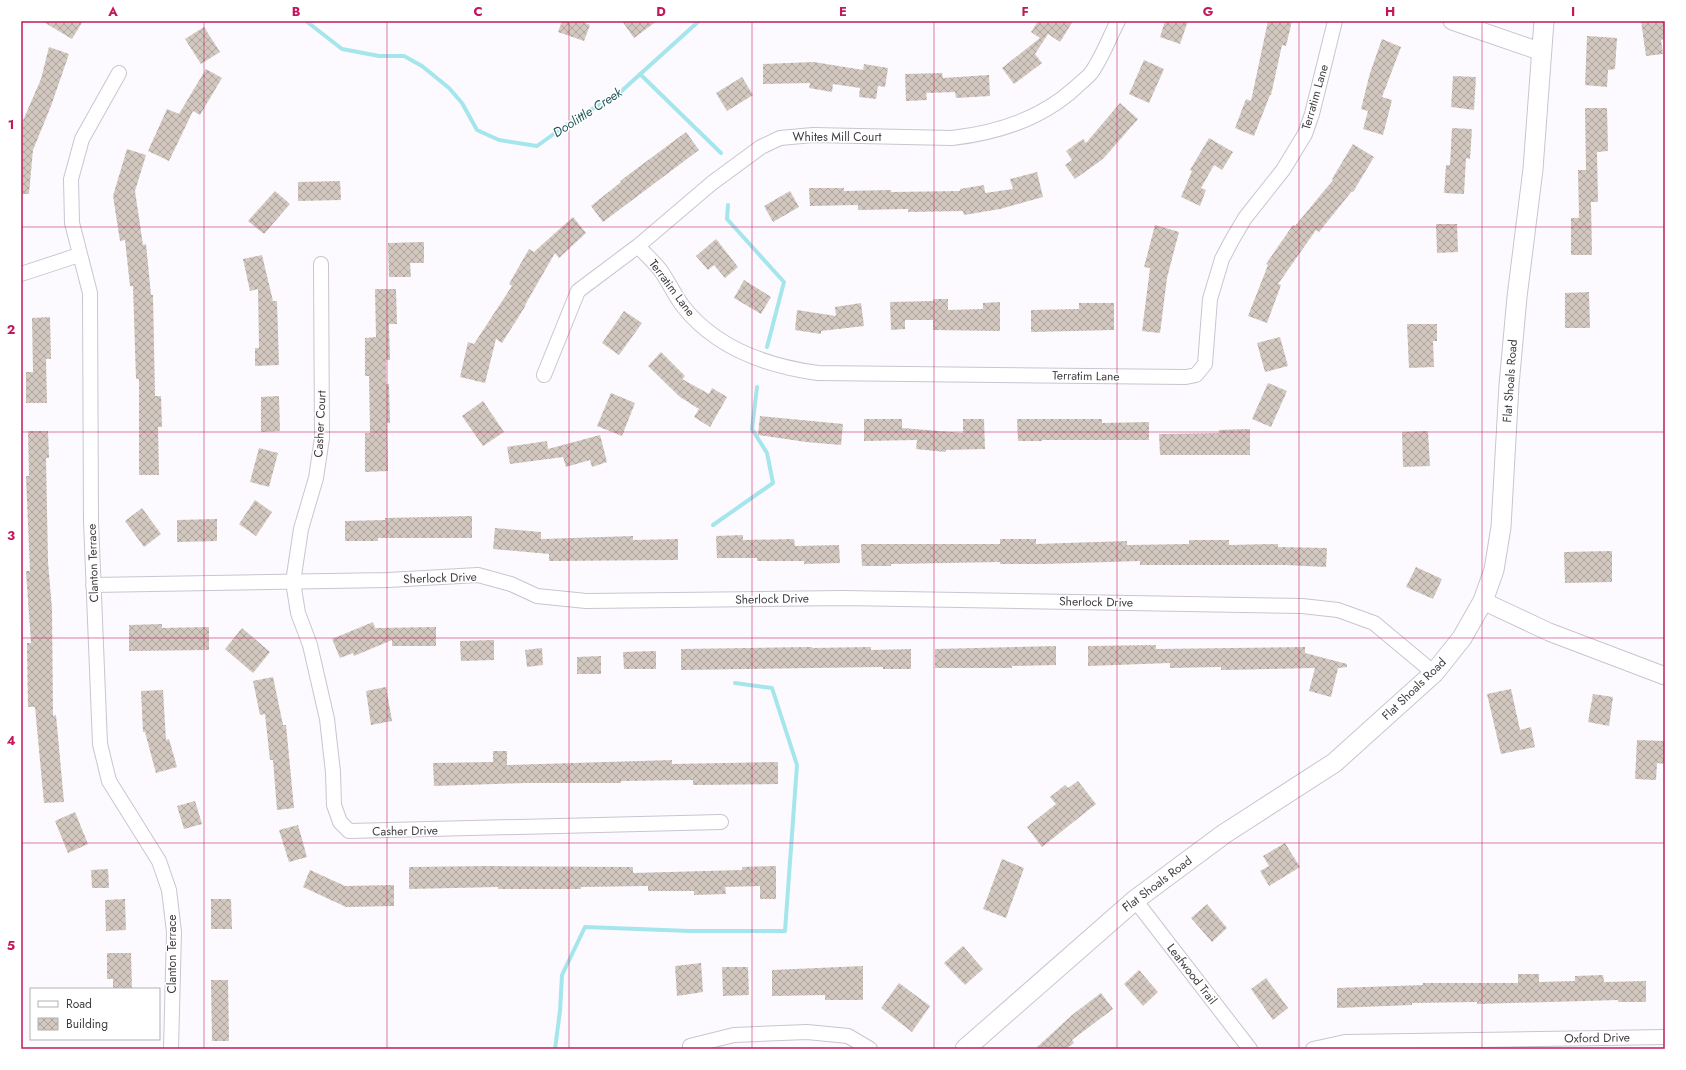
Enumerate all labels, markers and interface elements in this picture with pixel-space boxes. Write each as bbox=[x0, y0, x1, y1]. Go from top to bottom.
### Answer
text: A bbox=[107, 2, 118, 21]
text: B bbox=[292, 2, 301, 21]
text: C bbox=[473, 2, 483, 21]
text: D bbox=[656, 2, 666, 21]
text: E bbox=[839, 2, 847, 21]
text: F bbox=[1021, 2, 1029, 21]
text: G bbox=[1203, 2, 1214, 21]
text: H bbox=[1385, 2, 1395, 21]
text: I bbox=[1571, 2, 1575, 21]
street label: Terratim Lane bbox=[1297, 62, 1333, 132]
water label: Doolittle Creek bbox=[549, 83, 626, 142]
text: 1 bbox=[8, 115, 14, 134]
street label: Whites Mill Court bbox=[793, 128, 882, 146]
street label: Terratim Lane bbox=[645, 256, 699, 320]
text: 2 bbox=[7, 320, 15, 339]
street label: Flat Shoals Road bbox=[1498, 339, 1522, 423]
street label: Terratim Lane bbox=[1052, 366, 1120, 386]
street label: Casher Court bbox=[309, 390, 331, 458]
street label: Clanton Terrace bbox=[83, 523, 103, 603]
text: 3 bbox=[7, 526, 15, 545]
street label: Sherlock Drive bbox=[403, 568, 477, 588]
street label: Sherlock Drive bbox=[735, 589, 809, 609]
street label: Sherlock Drive bbox=[1059, 592, 1133, 612]
street label: Flat Shoals Road bbox=[1378, 654, 1450, 724]
text: 4 bbox=[6, 731, 16, 750]
street label: Casher Drive bbox=[372, 821, 438, 841]
street label: Flat Shoals Road bbox=[1118, 852, 1196, 916]
street label: Clanton Terrace bbox=[163, 915, 181, 993]
text: 5 bbox=[7, 936, 15, 955]
street label: Leafwood Trail bbox=[1163, 940, 1221, 1008]
legend bbox=[30, 988, 160, 1040]
text: Road bbox=[66, 995, 92, 1013]
text: Building bbox=[66, 1015, 108, 1033]
street label: Oxford Drive bbox=[1564, 1028, 1630, 1048]

